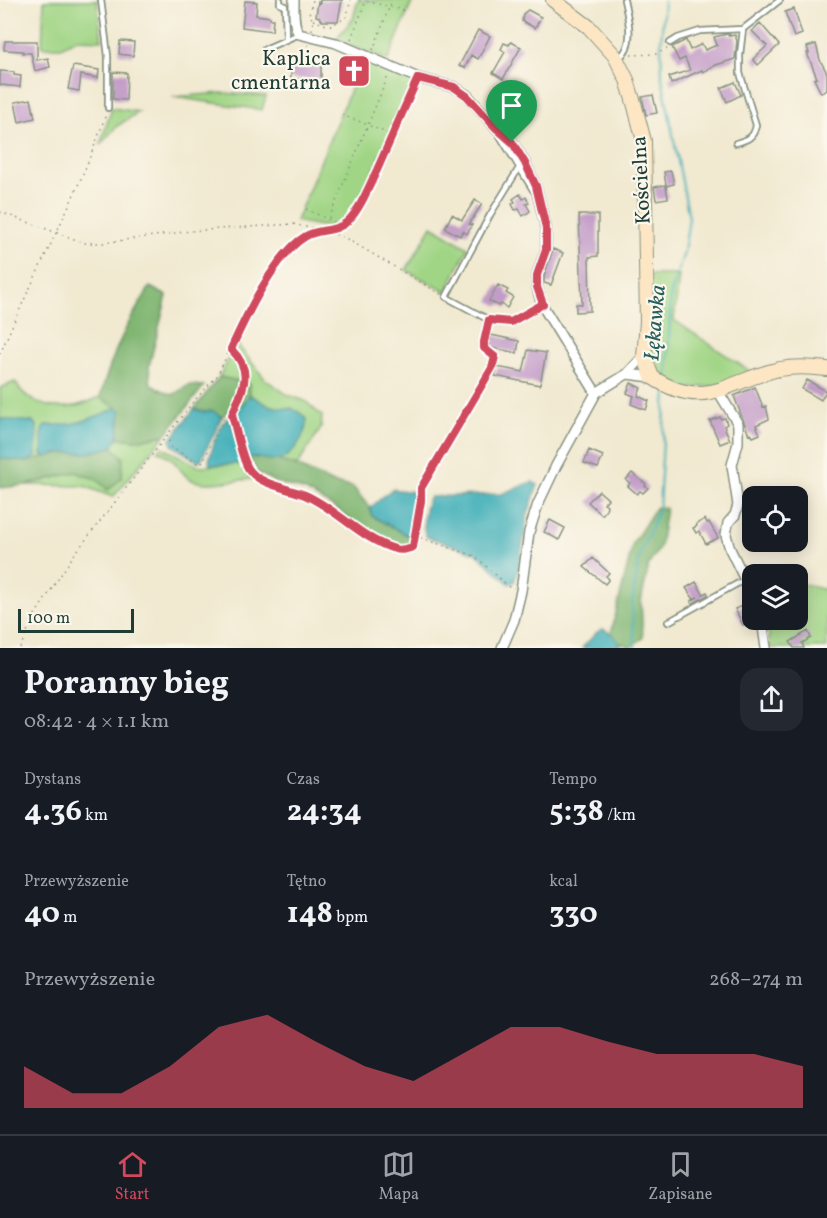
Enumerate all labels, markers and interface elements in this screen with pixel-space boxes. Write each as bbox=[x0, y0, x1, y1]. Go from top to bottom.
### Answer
place label: Kaplica cmentarna bbox=[231, 45, 331, 98]
church icon: Kaplica cmentarna bbox=[336, 53, 372, 89]
pin bbox=[486, 80, 537, 142]
icon: arrive bbox=[495, 89, 528, 122]
street label: Kościelna bbox=[625, 135, 659, 225]
water label: Łękawka bbox=[637, 284, 675, 362]
map controls bbox=[742, 486, 808, 630]
button: locate bbox=[742, 486, 808, 552]
button: layers bbox=[742, 564, 808, 630]
scale bar bbox=[18, 606, 134, 634]
text: 100 m bbox=[27, 608, 70, 630]
text: Poranny bieg bbox=[24, 662, 229, 708]
button: share bbox=[740, 668, 803, 731]
text: 08:42 · 4 × 1.1 km bbox=[24, 708, 169, 736]
text: Dystans bbox=[24, 769, 81, 791]
text: Czas bbox=[287, 769, 320, 791]
text: Tempo bbox=[549, 769, 597, 791]
text: 4.36 bbox=[24, 791, 82, 833]
text: 24:34 bbox=[287, 791, 362, 833]
text: 5:38 bbox=[549, 791, 604, 833]
text: km bbox=[82, 805, 108, 827]
text: /km bbox=[604, 805, 636, 827]
text: Przewyższenie bbox=[24, 871, 129, 893]
text: Tętno bbox=[287, 871, 326, 893]
text: kcal bbox=[549, 871, 578, 893]
text: 40 bbox=[24, 893, 60, 935]
text: 148 bbox=[287, 893, 333, 935]
text: 330 bbox=[549, 893, 598, 935]
text: m bbox=[60, 907, 77, 929]
text: bpm bbox=[333, 907, 368, 929]
text: Przewyższenie bbox=[24, 966, 155, 994]
text: 268–274 m bbox=[709, 966, 803, 994]
tab: Start bbox=[115, 1148, 149, 1206]
tab: Mapa bbox=[379, 1148, 419, 1206]
tab: Zapisane bbox=[648, 1148, 712, 1206]

